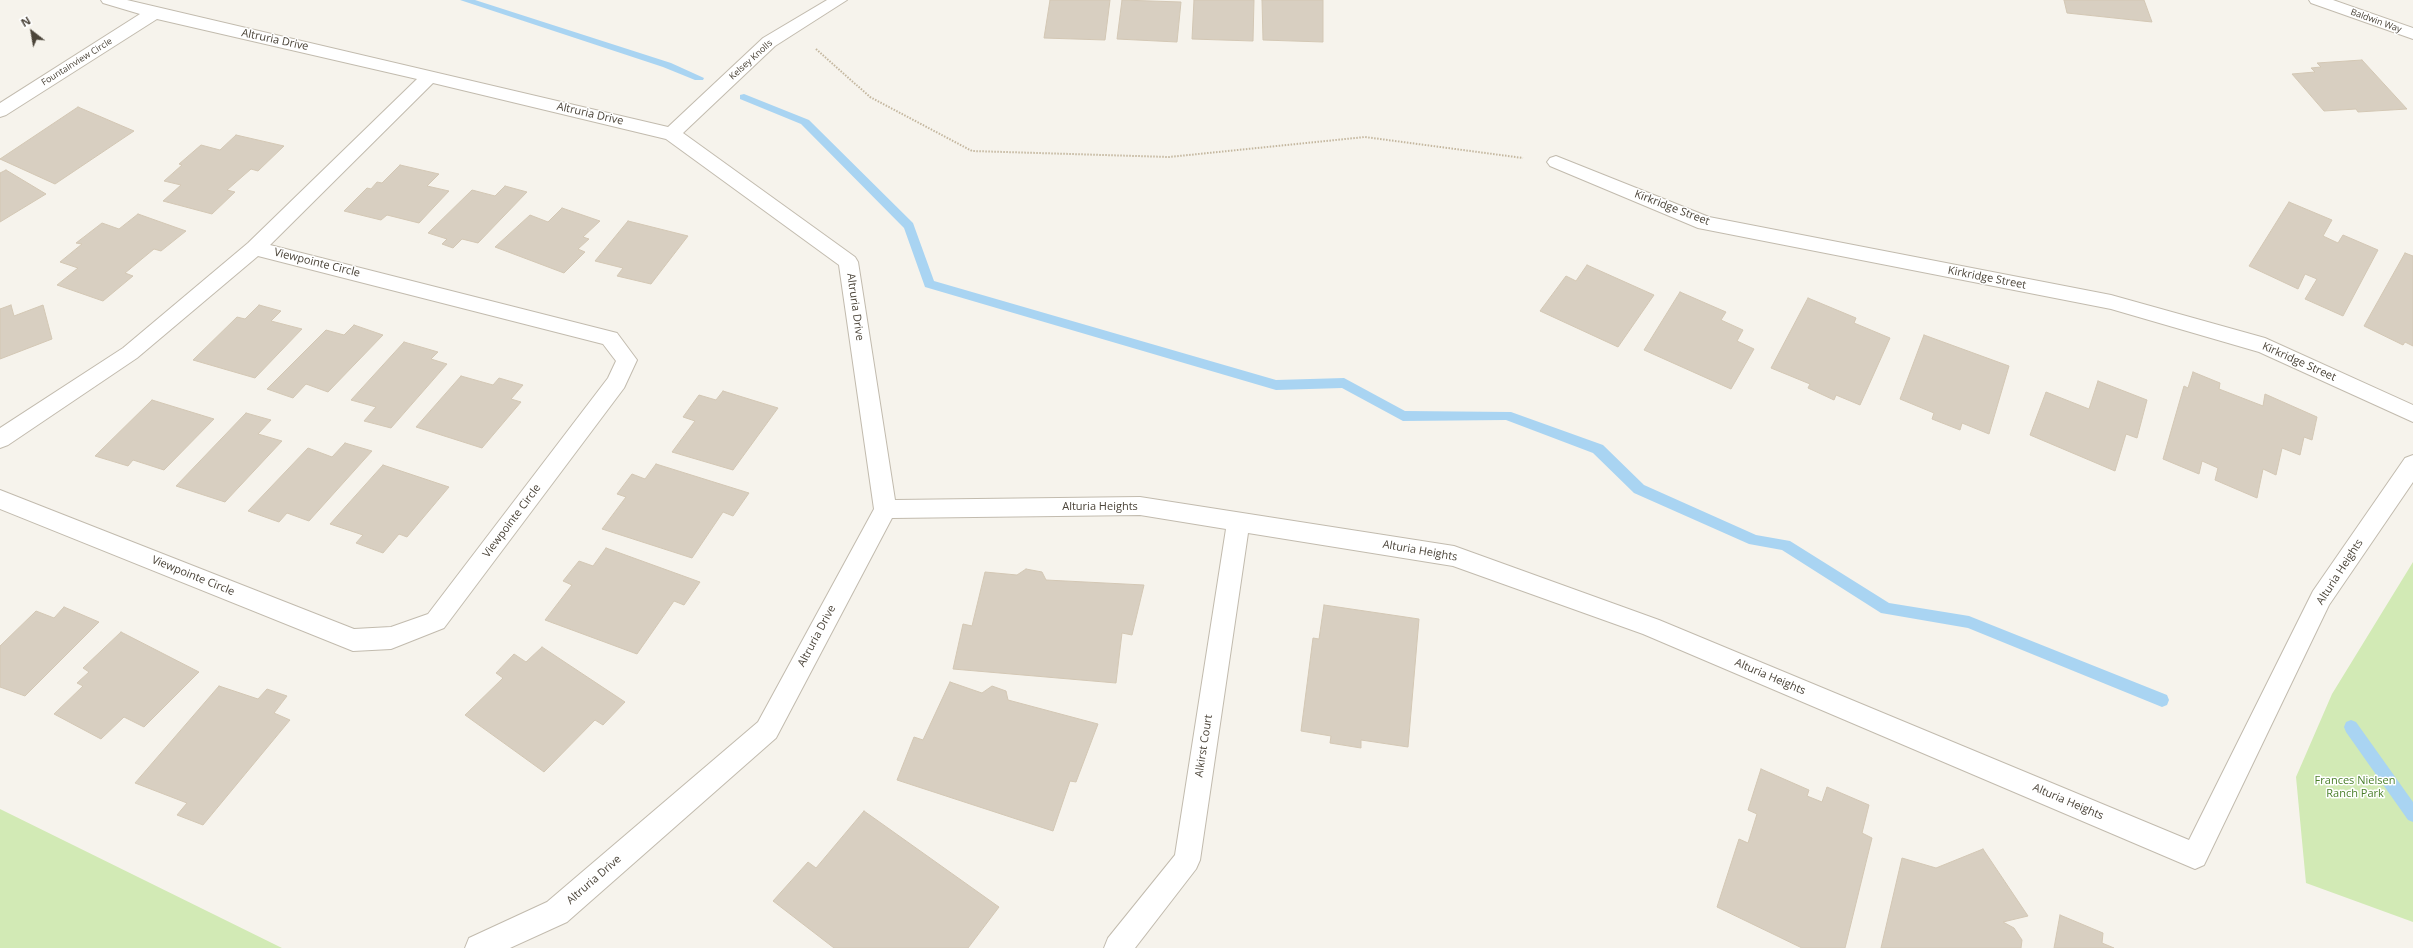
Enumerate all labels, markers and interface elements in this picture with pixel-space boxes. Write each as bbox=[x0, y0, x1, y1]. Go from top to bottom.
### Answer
street label: Baldwin Way bbox=[2349, 7, 2403, 35]
north arrow bbox=[12, 12, 52, 52]
text: N bbox=[18, 13, 33, 30]
street label: Altruria Drive bbox=[240, 26, 310, 54]
street label: Fountainview Circle bbox=[40, 36, 114, 88]
street label: Kelsey Knolls bbox=[727, 38, 775, 82]
street label: Altruria Drive bbox=[555, 100, 625, 128]
street label: Kirkridge Street bbox=[1633, 188, 1711, 228]
street label: Viewpointe Circle bbox=[273, 246, 361, 280]
street label: Kirkridge Street bbox=[1947, 264, 2027, 292]
street label: Altruria Drive bbox=[844, 272, 866, 342]
street label: Kirkridge Street bbox=[2260, 340, 2338, 384]
street label: Viewpointe Circle bbox=[480, 482, 544, 560]
street label: Alturia Heights bbox=[1062, 500, 1138, 514]
street label: Alturia Heights bbox=[2314, 537, 2366, 607]
street label: Alturia Heights bbox=[1382, 538, 1458, 564]
street label: Viewpointe Circle bbox=[150, 553, 236, 599]
street label: Altruria Drive bbox=[795, 603, 839, 669]
street label: Alturia Heights bbox=[1733, 656, 1807, 698]
street label: Alkirst Court bbox=[1193, 714, 1215, 778]
park label: Frances Nielsen Ranch Park bbox=[2315, 774, 2395, 800]
street label: Alturia Heights bbox=[2031, 781, 2105, 823]
street label: Altruria Drive bbox=[564, 853, 624, 907]

